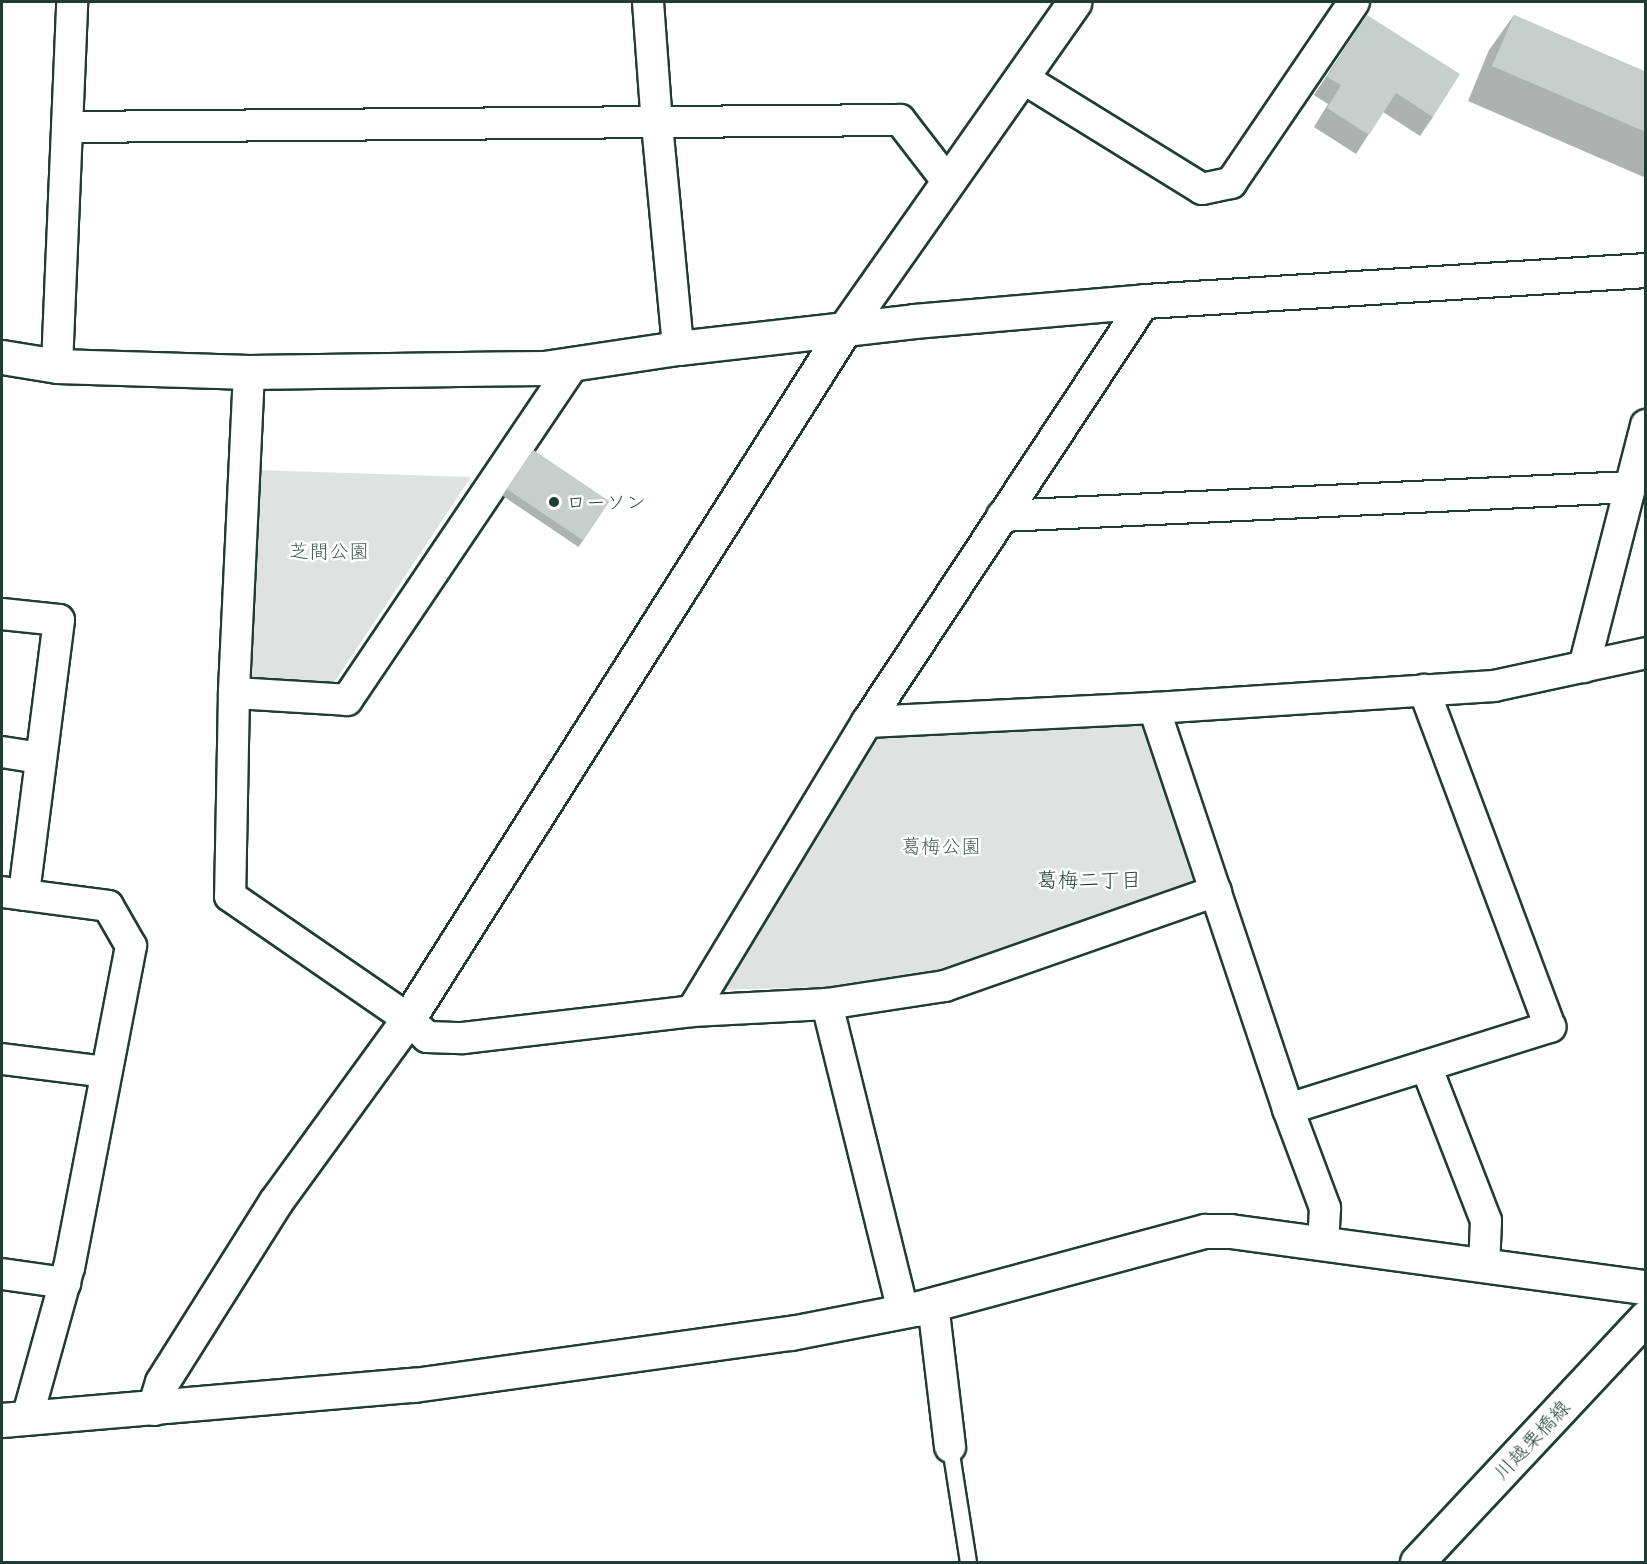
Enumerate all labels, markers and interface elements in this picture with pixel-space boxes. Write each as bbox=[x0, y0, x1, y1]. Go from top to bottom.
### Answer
place label: ローソン bbox=[566, 490, 646, 514]
marker: ローソン bbox=[547, 495, 561, 509]
park label: 芝間公園 bbox=[289, 539, 369, 563]
park label: 葛梅公園 bbox=[901, 834, 981, 858]
district label: 葛梅二丁目 bbox=[1037, 867, 1141, 893]
street label: 川越栗橋線 bbox=[1489, 1395, 1575, 1485]

